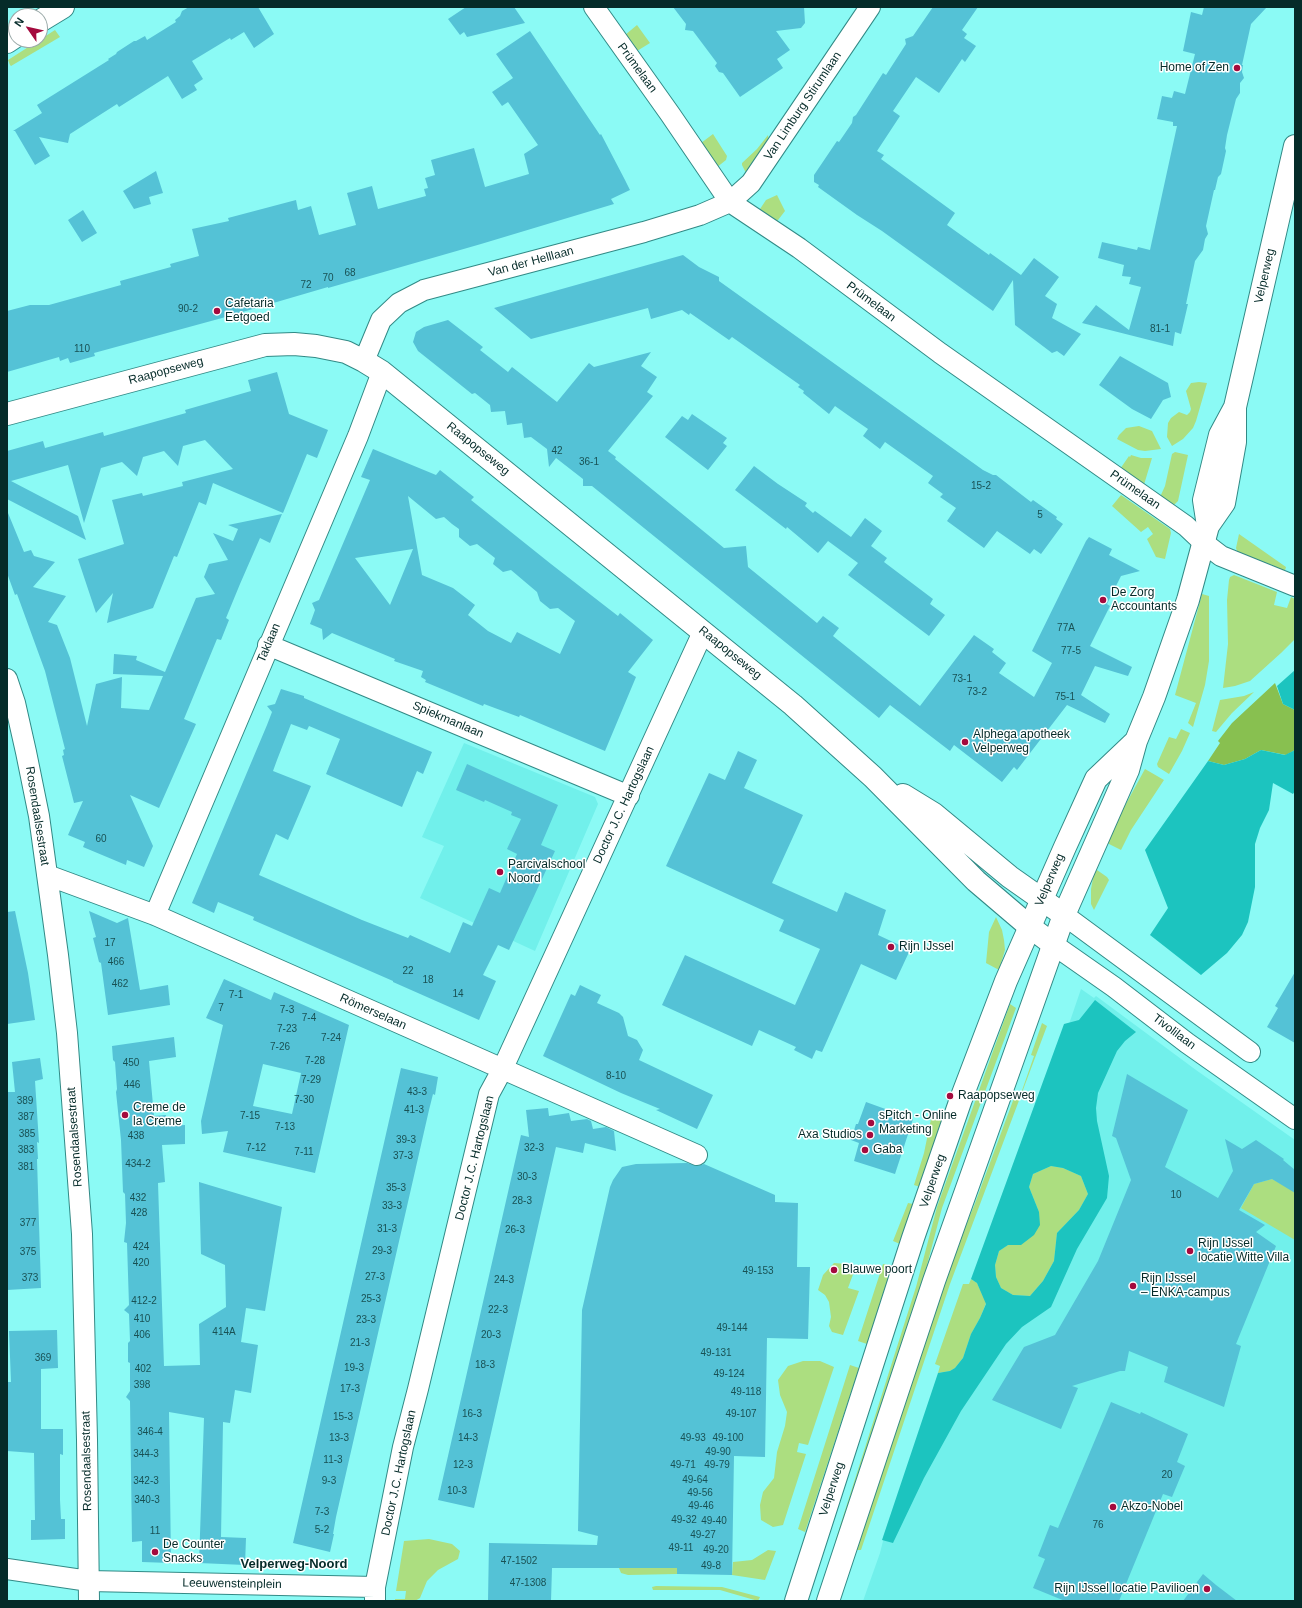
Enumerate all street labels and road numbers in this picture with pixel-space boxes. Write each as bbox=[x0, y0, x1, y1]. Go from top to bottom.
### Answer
street label: Prümelaan bbox=[614, 40, 660, 96]
street label: Van Limburg Stirumlaan bbox=[761, 49, 845, 163]
street label: Van der Helllaan bbox=[487, 244, 575, 280]
street label: Velperweg bbox=[1252, 247, 1278, 305]
street label: Prümelaan bbox=[843, 279, 899, 325]
street label: Raapopseweg bbox=[127, 354, 205, 388]
street label: Raapopseweg bbox=[444, 419, 512, 479]
street label: Prümelaan bbox=[1107, 467, 1163, 513]
street label: Taklaan bbox=[254, 621, 284, 665]
street label: Raapopseweg bbox=[696, 623, 764, 683]
street label: Spiekmanlaan bbox=[410, 699, 486, 741]
street label: Doctor J.C. Hartogslaan bbox=[590, 744, 658, 866]
street label: Rosendaalsestraat bbox=[22, 765, 52, 867]
street label: Velperweg bbox=[1032, 851, 1068, 909]
street label: Römerselaan bbox=[337, 991, 409, 1033]
street label: Tivolilaan bbox=[1150, 1011, 1198, 1053]
street label: Rosendaalsestraat bbox=[64, 1087, 86, 1187]
street label: Doctor J.C. Hartogslaan bbox=[453, 1094, 497, 1222]
street label: Velperweg bbox=[917, 1152, 949, 1210]
street label: Doctor J.C. Hartogslaan bbox=[379, 1409, 419, 1537]
street label: Rosendaalsestraat bbox=[79, 1411, 95, 1511]
street label: Velperweg bbox=[816, 1460, 848, 1518]
street label: Leeuwensteinplein bbox=[182, 1576, 282, 1592]

